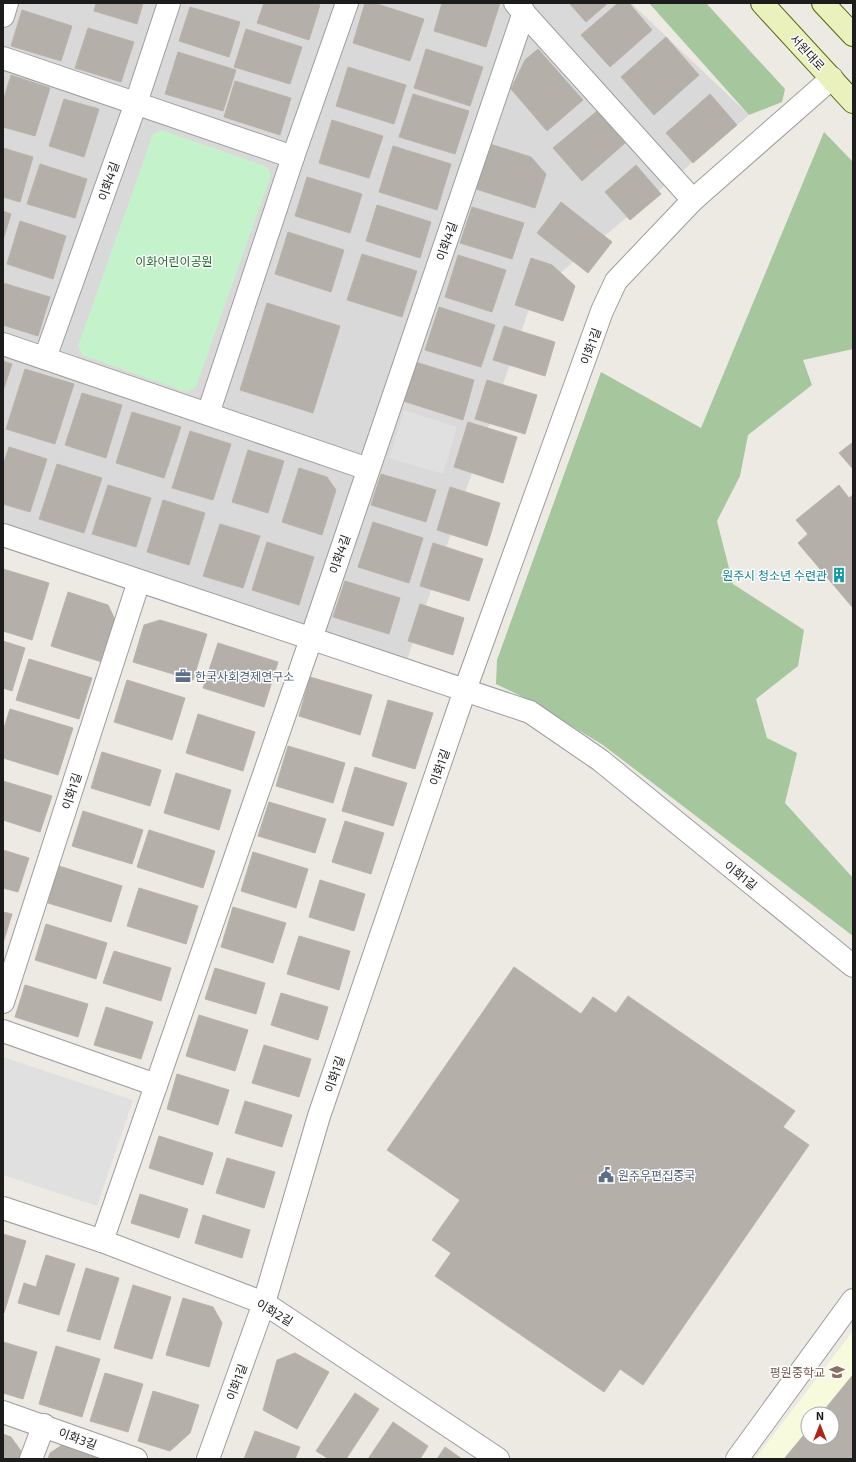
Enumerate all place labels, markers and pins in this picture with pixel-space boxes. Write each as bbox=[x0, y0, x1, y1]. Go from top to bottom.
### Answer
building icon: 원주시 청소년 수련관 bbox=[830, 566, 848, 584]
place label: 원주시 청소년 수련관 bbox=[722, 568, 827, 582]
office icon: 한국사회경제연구소 bbox=[174, 667, 192, 685]
place label: 한국사회경제연구소 bbox=[195, 669, 294, 683]
public building icon: 원주우편집중국 bbox=[597, 1166, 615, 1184]
place label: 원주우편집중국 bbox=[618, 1168, 695, 1182]
school or university icon: 평원중학교 bbox=[828, 1363, 846, 1381]
place label: 평원중학교 bbox=[770, 1365, 825, 1379]

